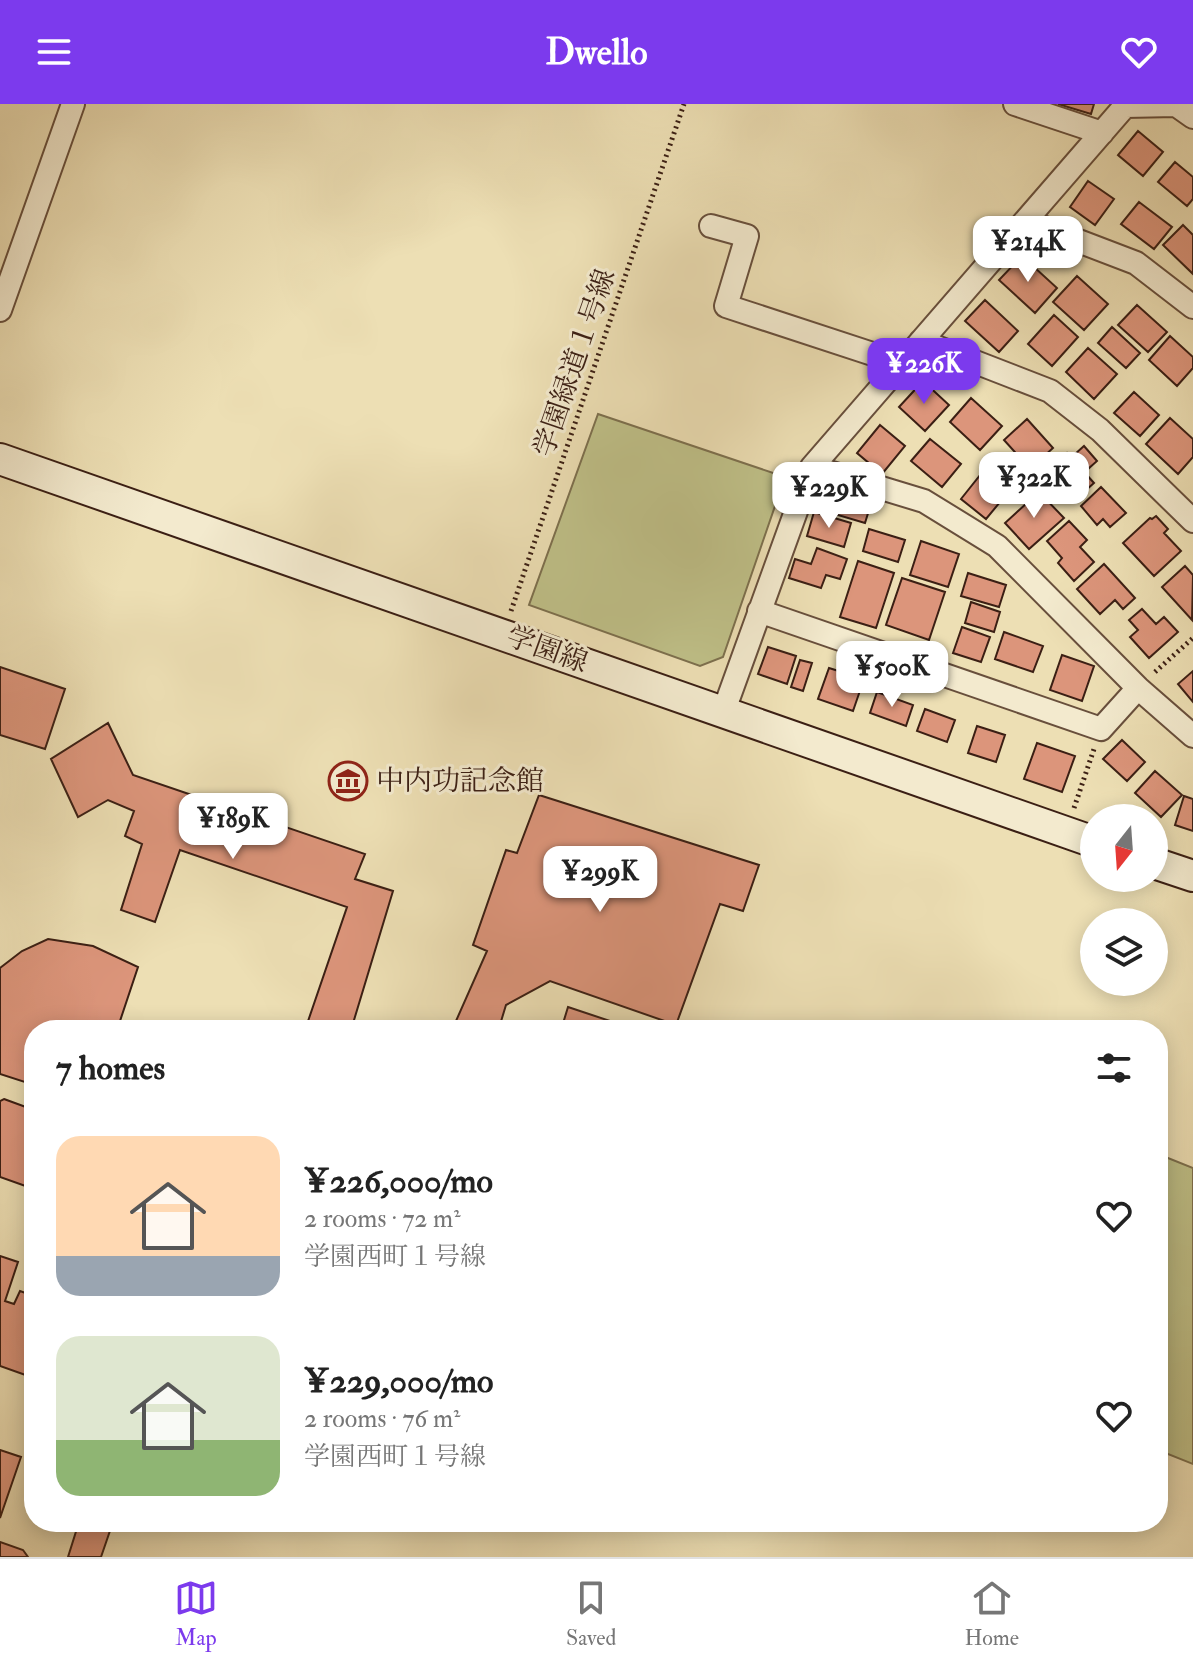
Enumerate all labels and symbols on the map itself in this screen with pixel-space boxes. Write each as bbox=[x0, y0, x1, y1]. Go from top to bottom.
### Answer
pin: ¥214K bbox=[972, 216, 1084, 284]
street label: 学園緑道１号線 bbox=[527, 265, 623, 461]
pin: ¥226K bbox=[868, 338, 980, 406]
pin: ¥322K bbox=[978, 452, 1090, 520]
pin: ¥229K bbox=[773, 462, 885, 530]
street label: 学園線 bbox=[502, 619, 592, 681]
pin: ¥500K bbox=[836, 641, 948, 709]
museum icon: 中内功記念館 bbox=[327, 760, 369, 802]
place label: 中内功記念館 bbox=[376, 764, 544, 799]
pin: ¥189K bbox=[177, 793, 289, 861]
north arrow bbox=[1080, 804, 1168, 892]
pin: ¥299K bbox=[544, 846, 656, 914]

